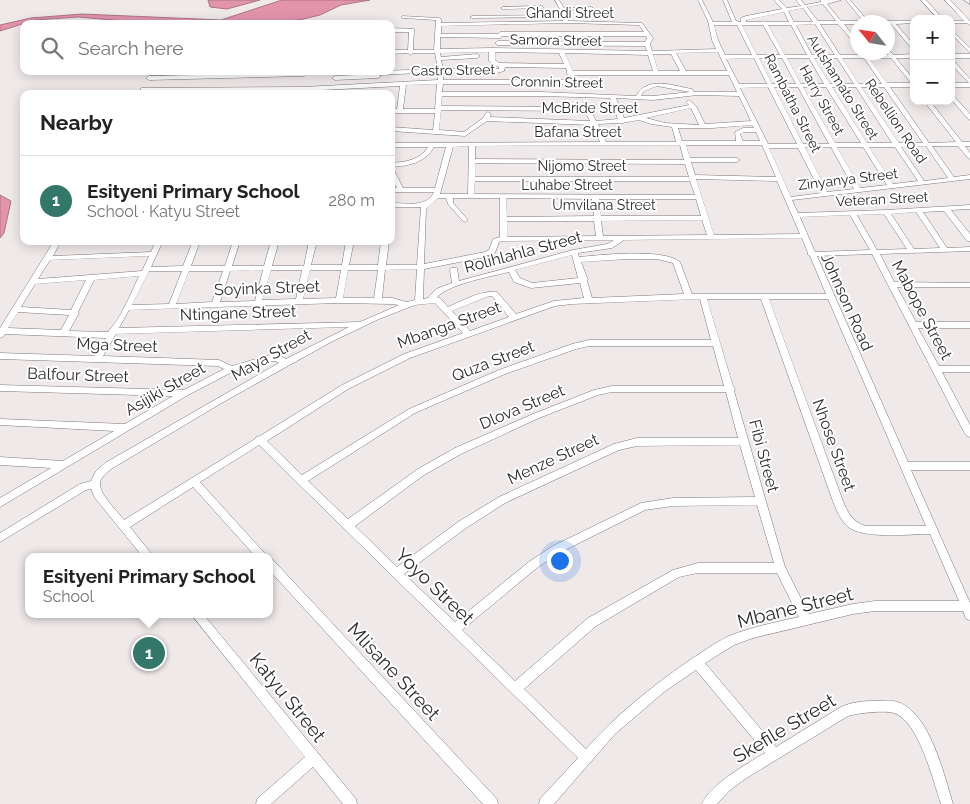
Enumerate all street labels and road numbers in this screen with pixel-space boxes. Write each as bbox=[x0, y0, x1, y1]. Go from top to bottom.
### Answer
street label: Ghandi Street bbox=[526, 5, 614, 21]
street label: Samora Street bbox=[510, 31, 603, 49]
street label: Autshamato Street bbox=[804, 32, 882, 143]
street label: Rambatha Street bbox=[761, 51, 825, 155]
street label: Castro Street bbox=[411, 61, 495, 79]
street label: Harry Street bbox=[796, 62, 848, 138]
street label: Cronnin Street bbox=[511, 73, 604, 91]
street label: Rebellion Road bbox=[862, 76, 930, 166]
street label: McBride Street bbox=[542, 100, 639, 116]
street label: Bafana Street bbox=[534, 124, 622, 140]
street label: Nijomo Street bbox=[538, 158, 627, 174]
street label: Zinyanya Street bbox=[797, 165, 899, 193]
street label: Luhabe Street bbox=[521, 177, 613, 193]
street label: Veteran Street bbox=[835, 189, 929, 209]
street label: Umvilana Street bbox=[552, 197, 656, 213]
street label: Rolihlahla Street bbox=[462, 227, 584, 277]
street label: Johnson Road bbox=[817, 250, 877, 354]
street label: Mabope Street bbox=[888, 257, 956, 363]
street label: Soyinka Street bbox=[214, 277, 321, 299]
street label: Mbanga Street bbox=[395, 297, 504, 353]
street label: Ntingane Street bbox=[180, 301, 297, 325]
street label: Maya Street bbox=[228, 325, 315, 385]
street label: Mga Street bbox=[76, 334, 158, 356]
street label: Quza Street bbox=[449, 336, 537, 385]
street label: Asijiki Street bbox=[122, 358, 209, 420]
street label: Balfour Street bbox=[27, 364, 130, 386]
street label: Dlova Street bbox=[477, 380, 568, 433]
street label: Nhose Street bbox=[809, 396, 860, 494]
street label: Fibi Street bbox=[745, 417, 783, 495]
street label: Menze Street bbox=[505, 429, 602, 488]
street label: Yoyo Street bbox=[391, 543, 479, 629]
street label: Mbane Street bbox=[735, 582, 856, 632]
street label: Mlisane Street bbox=[343, 618, 445, 725]
street label: Katyu Street bbox=[245, 648, 331, 746]
street label: Skefile Street bbox=[729, 688, 840, 767]

